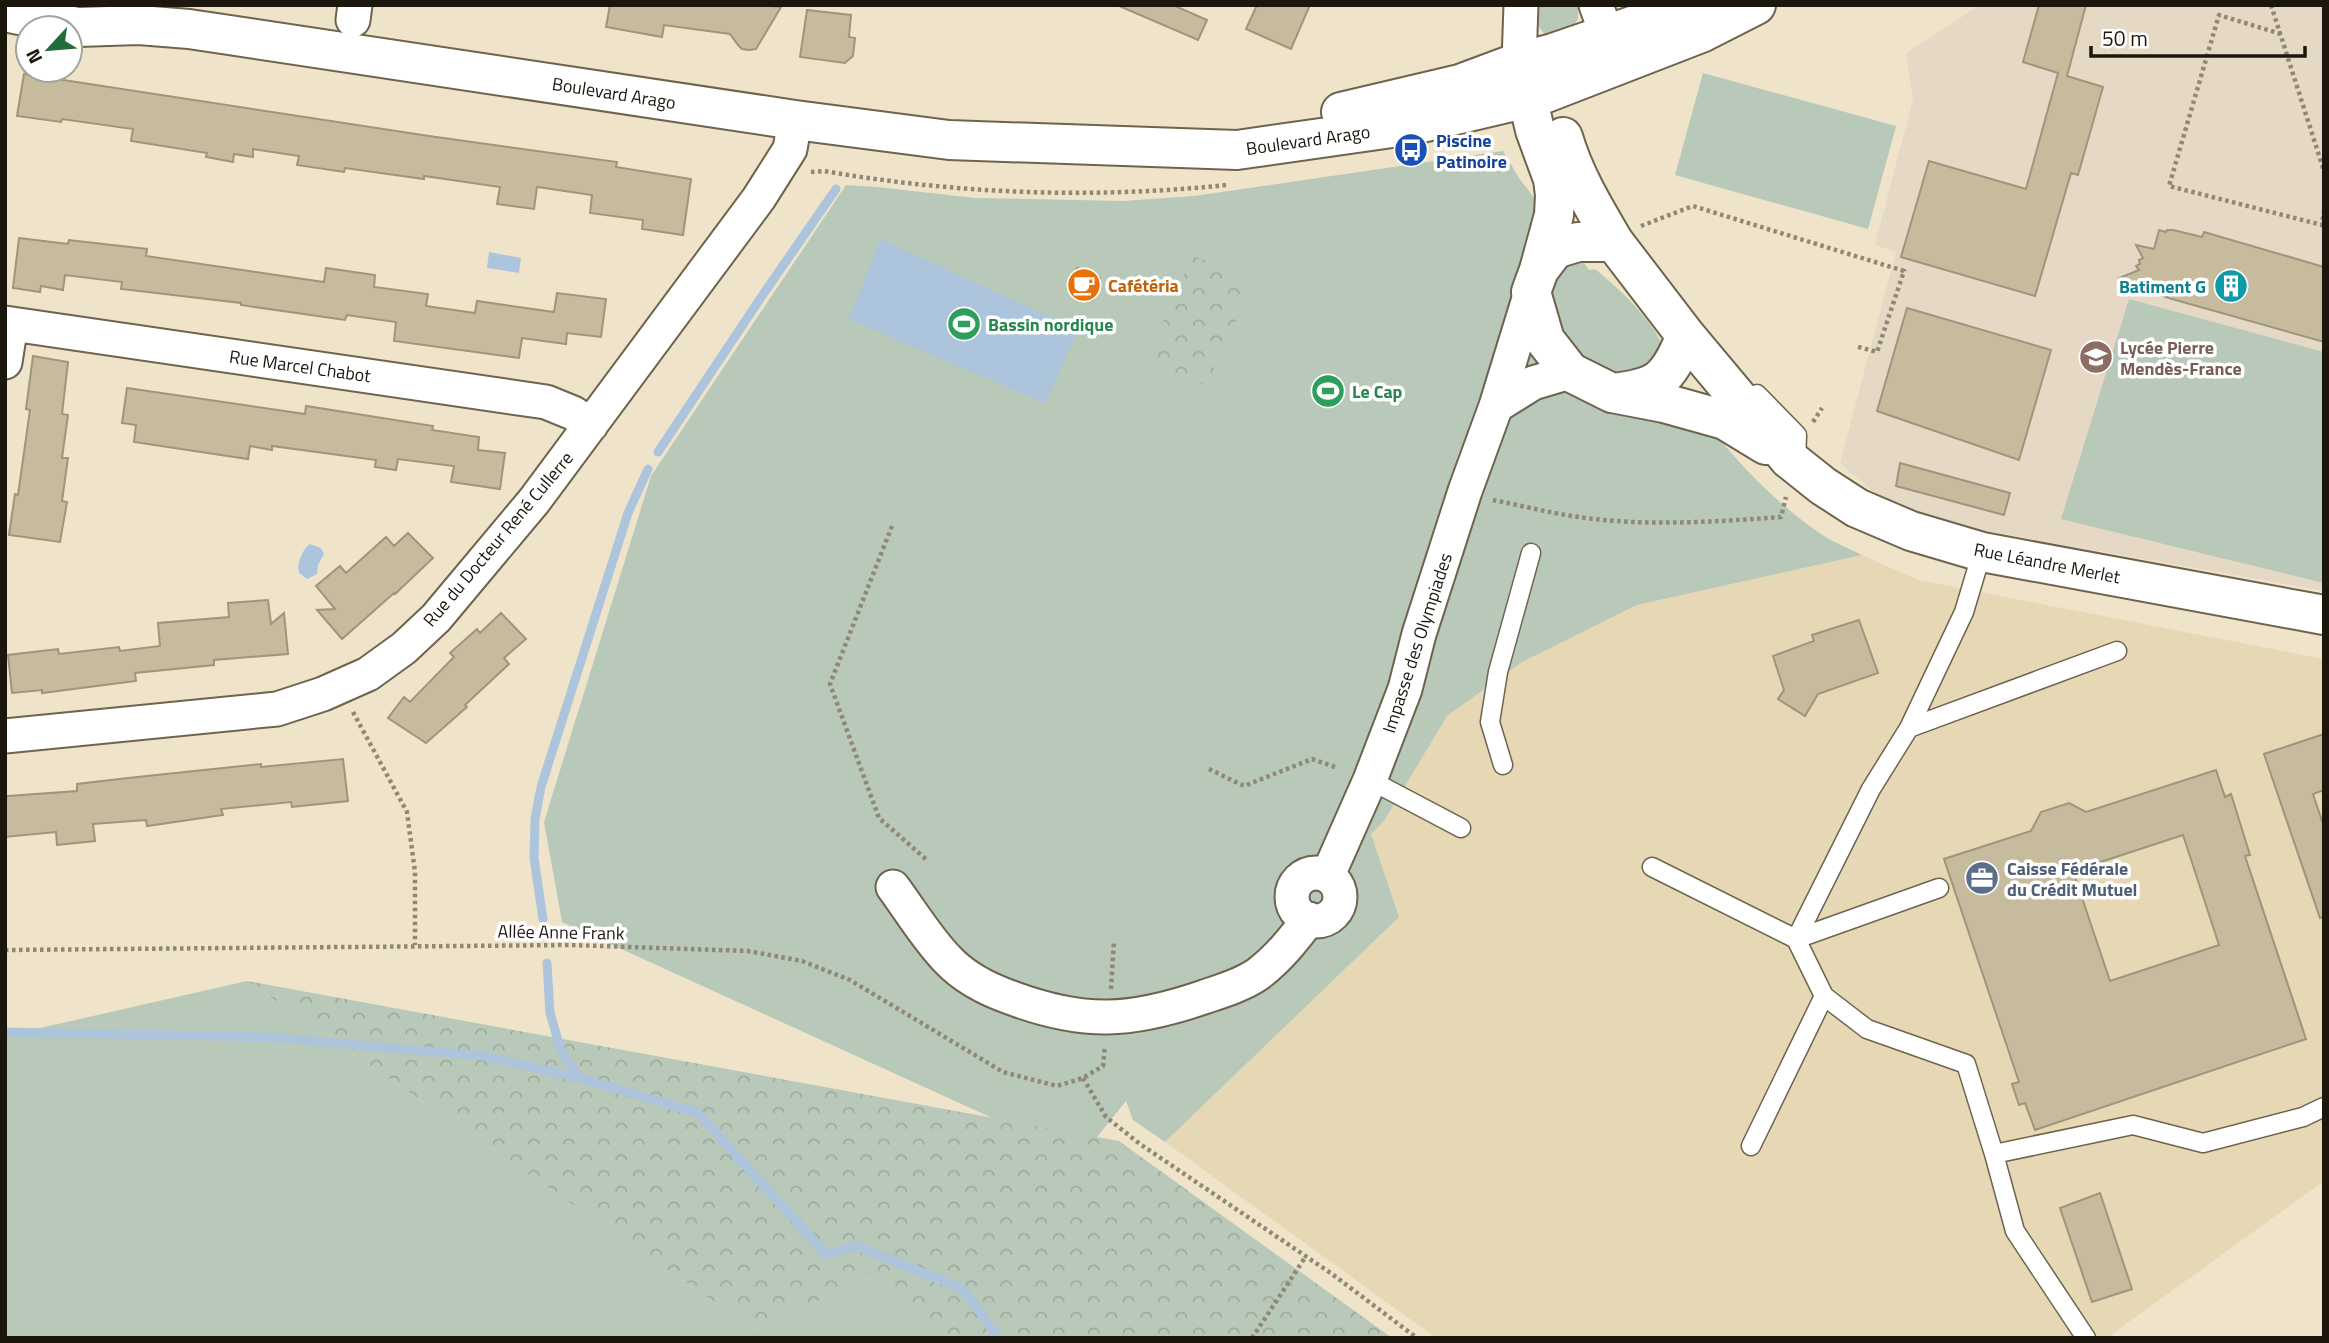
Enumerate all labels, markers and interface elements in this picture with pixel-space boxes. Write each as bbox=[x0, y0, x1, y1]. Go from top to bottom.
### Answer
north arrow bbox=[14, 14, 84, 84]
scale bar bbox=[2091, 14, 2304, 58]
text: 50 m bbox=[2102, 22, 2148, 54]
text: N bbox=[17, 44, 49, 69]
street label: Boulevard Arago bbox=[550, 70, 678, 116]
street label: Boulevard Arago bbox=[1244, 118, 1372, 162]
place label: Piscine Patinoire bbox=[1436, 127, 1507, 175]
bus stop icon: Piscine Patinoire bbox=[1392, 131, 1430, 169]
cafe icon: Cafétéria bbox=[1065, 266, 1103, 304]
building icon: Batiment G bbox=[2212, 267, 2250, 305]
place label: Cafétéria bbox=[1108, 272, 1179, 299]
place label: Batiment G bbox=[2119, 273, 2206, 300]
sports icon: Bassin nordique bbox=[945, 305, 983, 343]
place label: Bassin nordique bbox=[988, 311, 1113, 338]
place label: Lycée Pierre Mendès-France bbox=[2120, 334, 2242, 382]
school or university icon: Lycée Pierre Mendès-France bbox=[2077, 338, 2115, 376]
street label: Rue Marcel Chabot bbox=[228, 343, 373, 389]
sports icon: Le Cap bbox=[1309, 372, 1347, 410]
place label: Le Cap bbox=[1352, 378, 1403, 405]
street label: Rue du Docteur René Cullerre bbox=[416, 446, 580, 632]
street label: Rue Léandre Merlet bbox=[1972, 536, 2123, 591]
street label: Impasse des Olympiades bbox=[1375, 549, 1459, 737]
place label: Caisse Fédérale du Crédit Mutuel bbox=[2007, 855, 2137, 903]
office icon: Caisse Fédérale du Crédit Mutuel bbox=[1963, 859, 2001, 897]
street label: Allée Anne Frank bbox=[497, 917, 625, 947]

